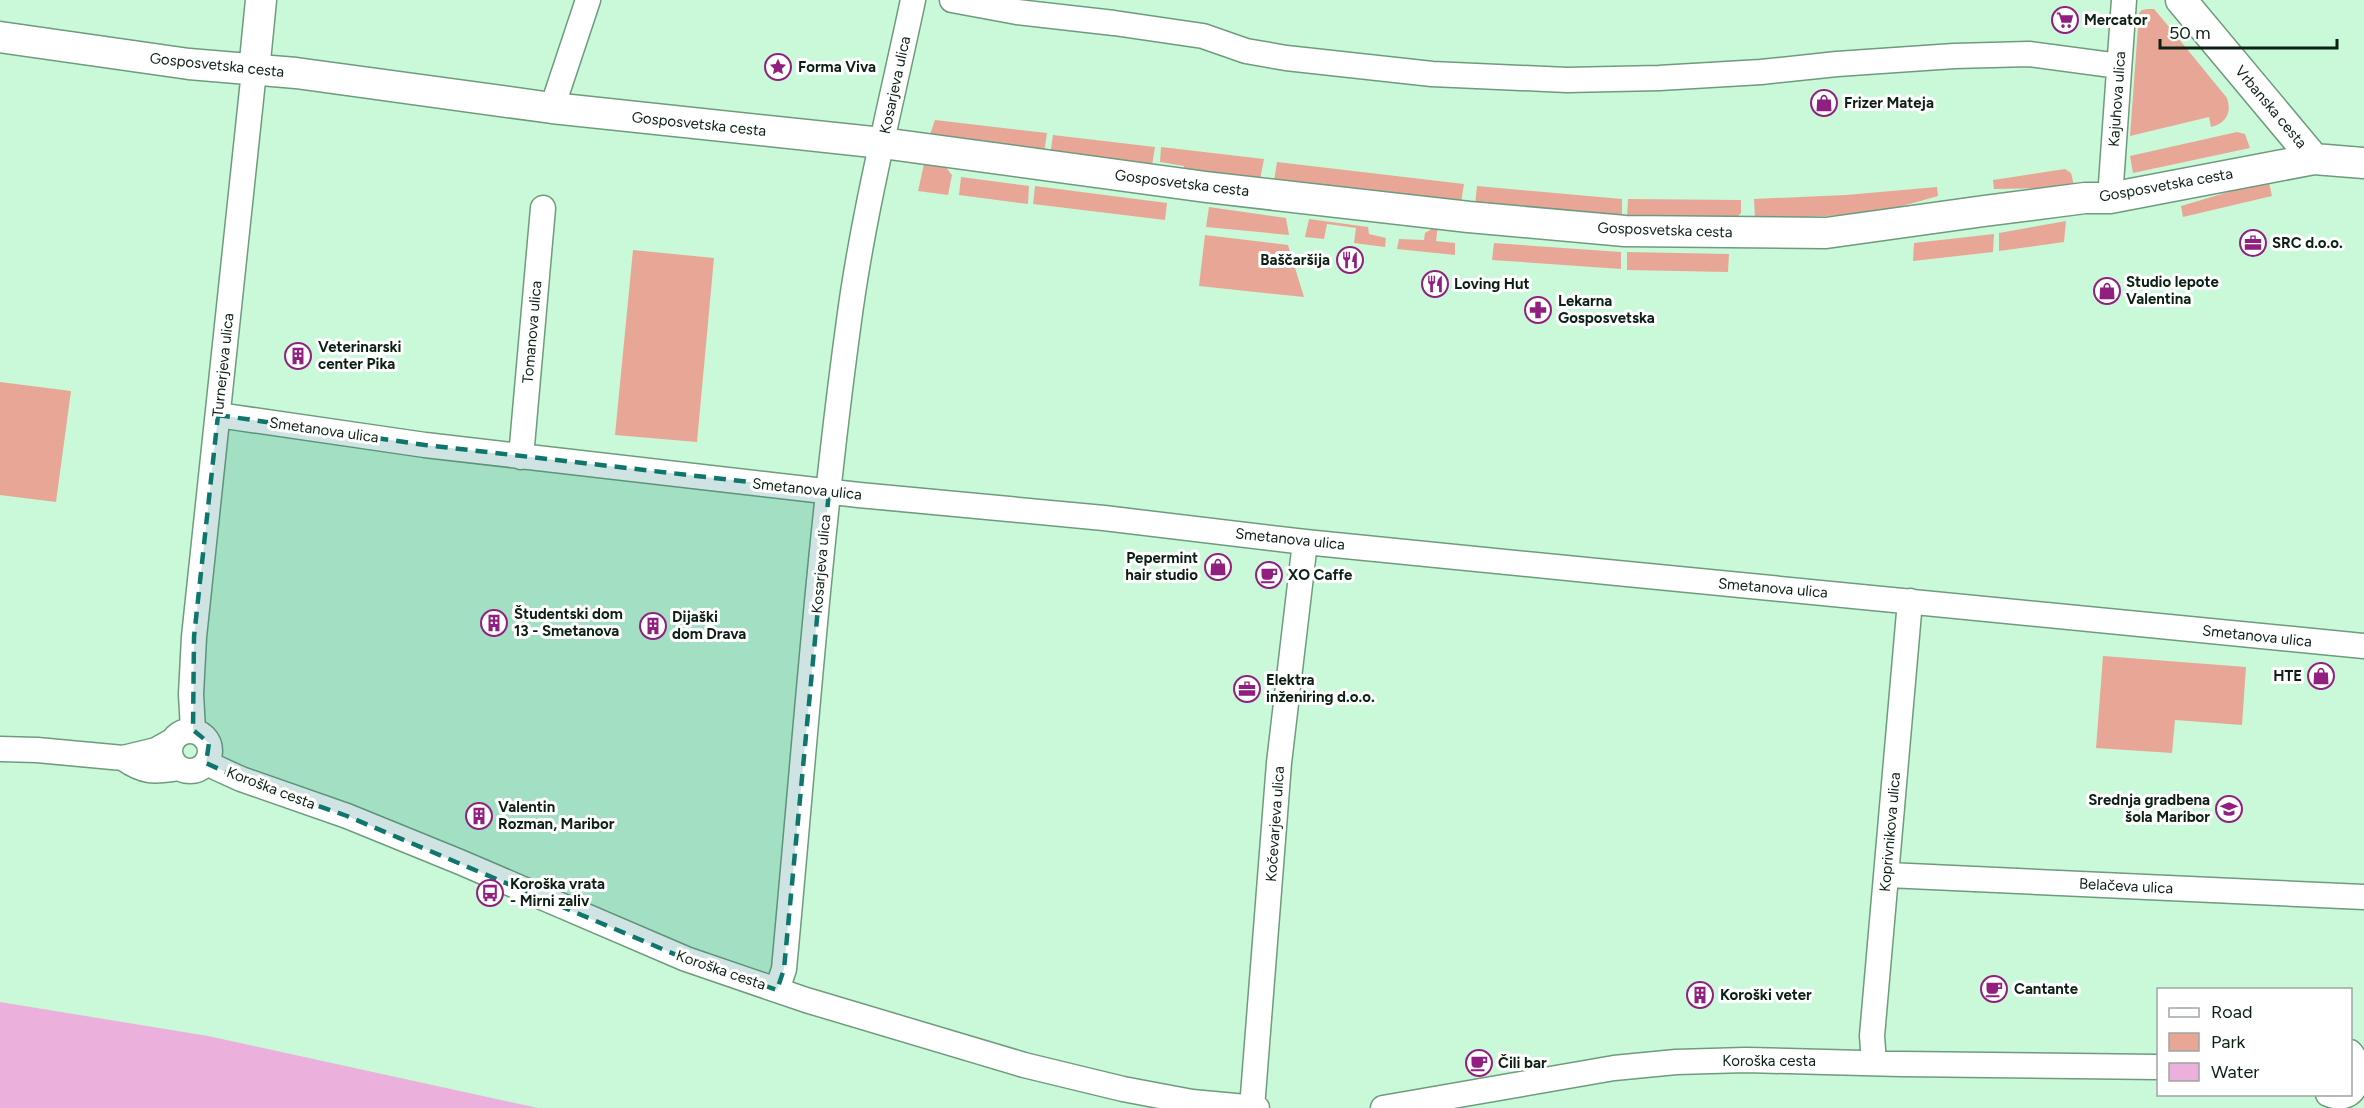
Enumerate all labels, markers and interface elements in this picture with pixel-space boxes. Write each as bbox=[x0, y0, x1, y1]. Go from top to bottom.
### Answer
supermarket icon: Mercator bbox=[2050, 5, 2080, 35]
place label: Mercator bbox=[2084, 11, 2148, 29]
scale bar bbox=[2160, 12, 2337, 50]
text: 50 m bbox=[2169, 22, 2211, 44]
street label: Kosarjeva ulica bbox=[876, 35, 914, 135]
street label: Gosposvetska cesta bbox=[149, 49, 285, 81]
street label: Kajuhova ulica bbox=[2105, 51, 2129, 147]
place icon: Forma Viva bbox=[763, 52, 793, 82]
place label: Forma Viva bbox=[798, 58, 876, 76]
street label: Vrbanska cesta bbox=[2231, 62, 2311, 152]
shop icon: Frizer Mateja bbox=[1809, 88, 1839, 118]
place label: Frizer Mateja bbox=[1844, 94, 1934, 112]
street label: Gosposvetska cesta bbox=[631, 108, 767, 140]
street label: Gosposvetska cesta bbox=[2098, 164, 2234, 206]
street label: Gosposvetska cesta bbox=[1114, 166, 1250, 200]
street label: Gosposvetska cesta bbox=[1597, 219, 1733, 241]
office icon: SRC d.o.o. bbox=[2238, 228, 2268, 258]
place label: SRC d.o.o. bbox=[2272, 234, 2343, 252]
restaurant icon: Baščaršija bbox=[1335, 245, 1365, 275]
place label: Baščaršija bbox=[1260, 251, 1330, 269]
restaurant icon: Loving Hut bbox=[1420, 269, 1450, 299]
place label: Studio lepote Valentina bbox=[2126, 273, 2219, 308]
place label: Loving Hut bbox=[1454, 275, 1530, 293]
shop icon: Studio lepote Valentina bbox=[2092, 276, 2122, 306]
street label: Tomanova ulica bbox=[519, 280, 545, 384]
place label: Lekarna Gosposvetska bbox=[1558, 292, 1655, 327]
pharmacy icon: Lekarna Gosposvetska bbox=[1523, 295, 1553, 325]
street label: Turnerjeva ulica bbox=[209, 312, 237, 418]
place label: Veterinarski center Pika bbox=[318, 338, 402, 373]
building icon: Veterinarski center Pika bbox=[283, 341, 313, 371]
street label: Smetanova ulica bbox=[268, 413, 380, 447]
street label: Smetanova ulica bbox=[751, 474, 863, 504]
street label: Kosarjeva ulica bbox=[808, 514, 834, 614]
street label: Smetanova ulica bbox=[1234, 524, 1346, 554]
place label: Pepermint hair studio bbox=[1125, 549, 1198, 584]
shop icon: Pepermint hair studio bbox=[1203, 552, 1233, 582]
cafe icon: XO Caffe bbox=[1254, 560, 1284, 590]
place label: XO Caffe bbox=[1288, 566, 1353, 584]
street label: Smetanova ulica bbox=[1717, 574, 1829, 602]
place label: Študentski dom 13 - Smetanova bbox=[514, 605, 623, 640]
building icon: Študentski dom 13 - Smetanova bbox=[479, 608, 509, 638]
place label: Dijaški dom Drava bbox=[672, 608, 746, 643]
building icon: Dijaški dom Drava bbox=[638, 611, 668, 641]
street label: Smetanova ulica bbox=[2201, 621, 2313, 651]
shop icon: HTE bbox=[2306, 661, 2336, 691]
place label: HTE bbox=[2273, 667, 2302, 685]
place label: Elektra inženiring d.o.o. bbox=[1266, 671, 1375, 706]
office icon: Elektra inženiring d.o.o. bbox=[1232, 674, 1262, 704]
street label: Koroška cesta bbox=[224, 763, 318, 813]
street label: Kočevarjeva ulica bbox=[1262, 765, 1288, 883]
street label: Koprivnikova ulica bbox=[1876, 771, 1904, 893]
place label: Srednja gradbena šola Maribor bbox=[2088, 791, 2210, 826]
school or university icon: Srednja gradbena šola Maribor bbox=[2214, 794, 2244, 824]
place label: Valentin Rozman, Maribor bbox=[498, 798, 615, 833]
building icon: Valentin Rozman, Maribor bbox=[464, 801, 494, 831]
place label: Koroška vrata - Mirni zaliv bbox=[510, 875, 605, 910]
street label: Belačeva ulica bbox=[2078, 875, 2174, 897]
bus stop icon: Koroška vrata - Mirni zaliv bbox=[475, 878, 505, 908]
street label: Koroška cesta bbox=[674, 946, 768, 994]
cafe icon: Cantante bbox=[1979, 974, 2009, 1004]
building icon: Koroški veter bbox=[1685, 980, 1715, 1010]
place label: Cantante bbox=[2014, 980, 2079, 998]
place label: Koroški veter bbox=[1720, 986, 1812, 1004]
legend bbox=[2157, 988, 2352, 1096]
text: Road bbox=[2211, 1001, 2252, 1023]
text: Park bbox=[2211, 1031, 2246, 1053]
cafe icon: Čili bar bbox=[1464, 1048, 1494, 1078]
street label: Koroška cesta bbox=[1722, 1052, 1816, 1070]
place label: Čili bar bbox=[1498, 1054, 1547, 1072]
text: Water bbox=[2211, 1061, 2259, 1083]

